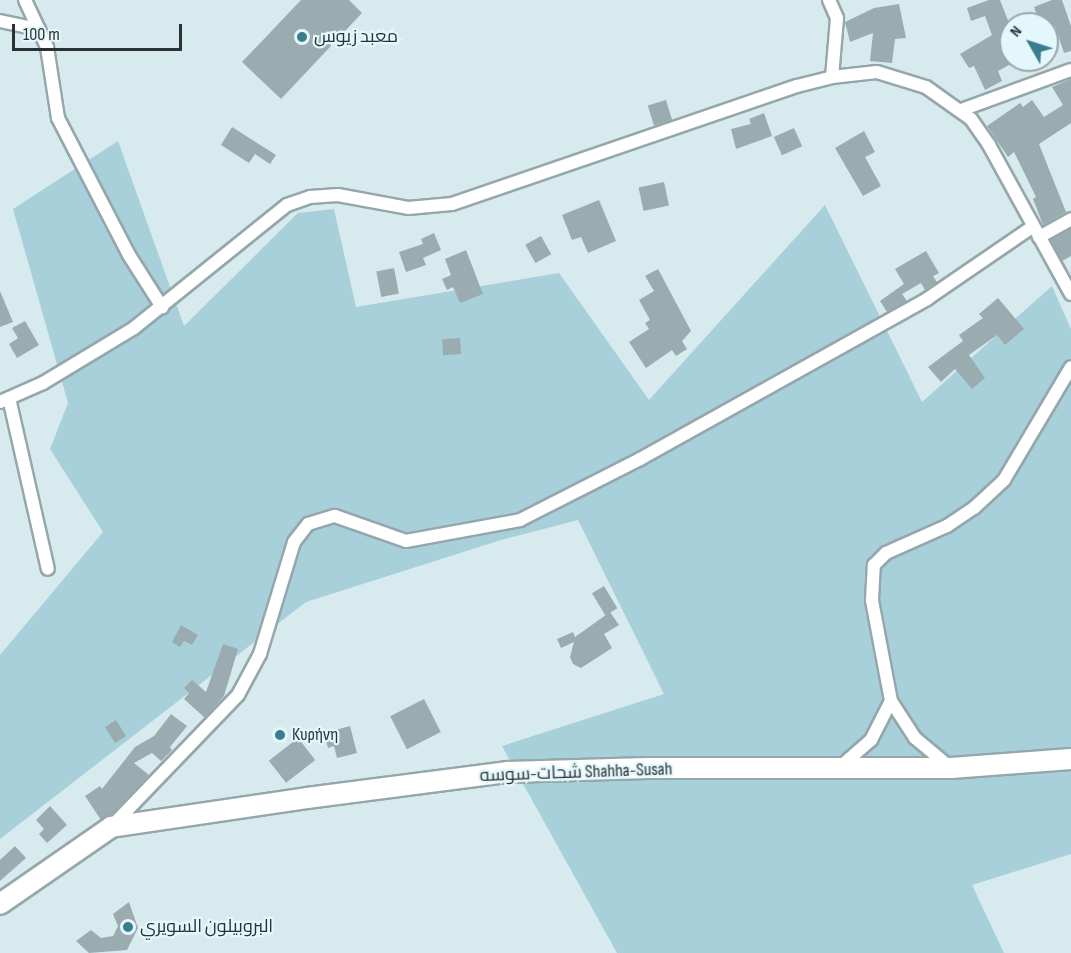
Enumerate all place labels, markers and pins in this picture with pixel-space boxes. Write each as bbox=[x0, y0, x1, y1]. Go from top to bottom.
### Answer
place label: معبد زيوس bbox=[314, 26, 398, 48]
marker: معبد زيوس bbox=[295, 30, 309, 44]
place label: Κυρήνη bbox=[292, 724, 338, 746]
marker: Κυρήνη bbox=[273, 728, 287, 742]
place label: البروبيلون السويري bbox=[140, 916, 273, 938]
marker: البروبيلون السويري bbox=[121, 920, 135, 934]

